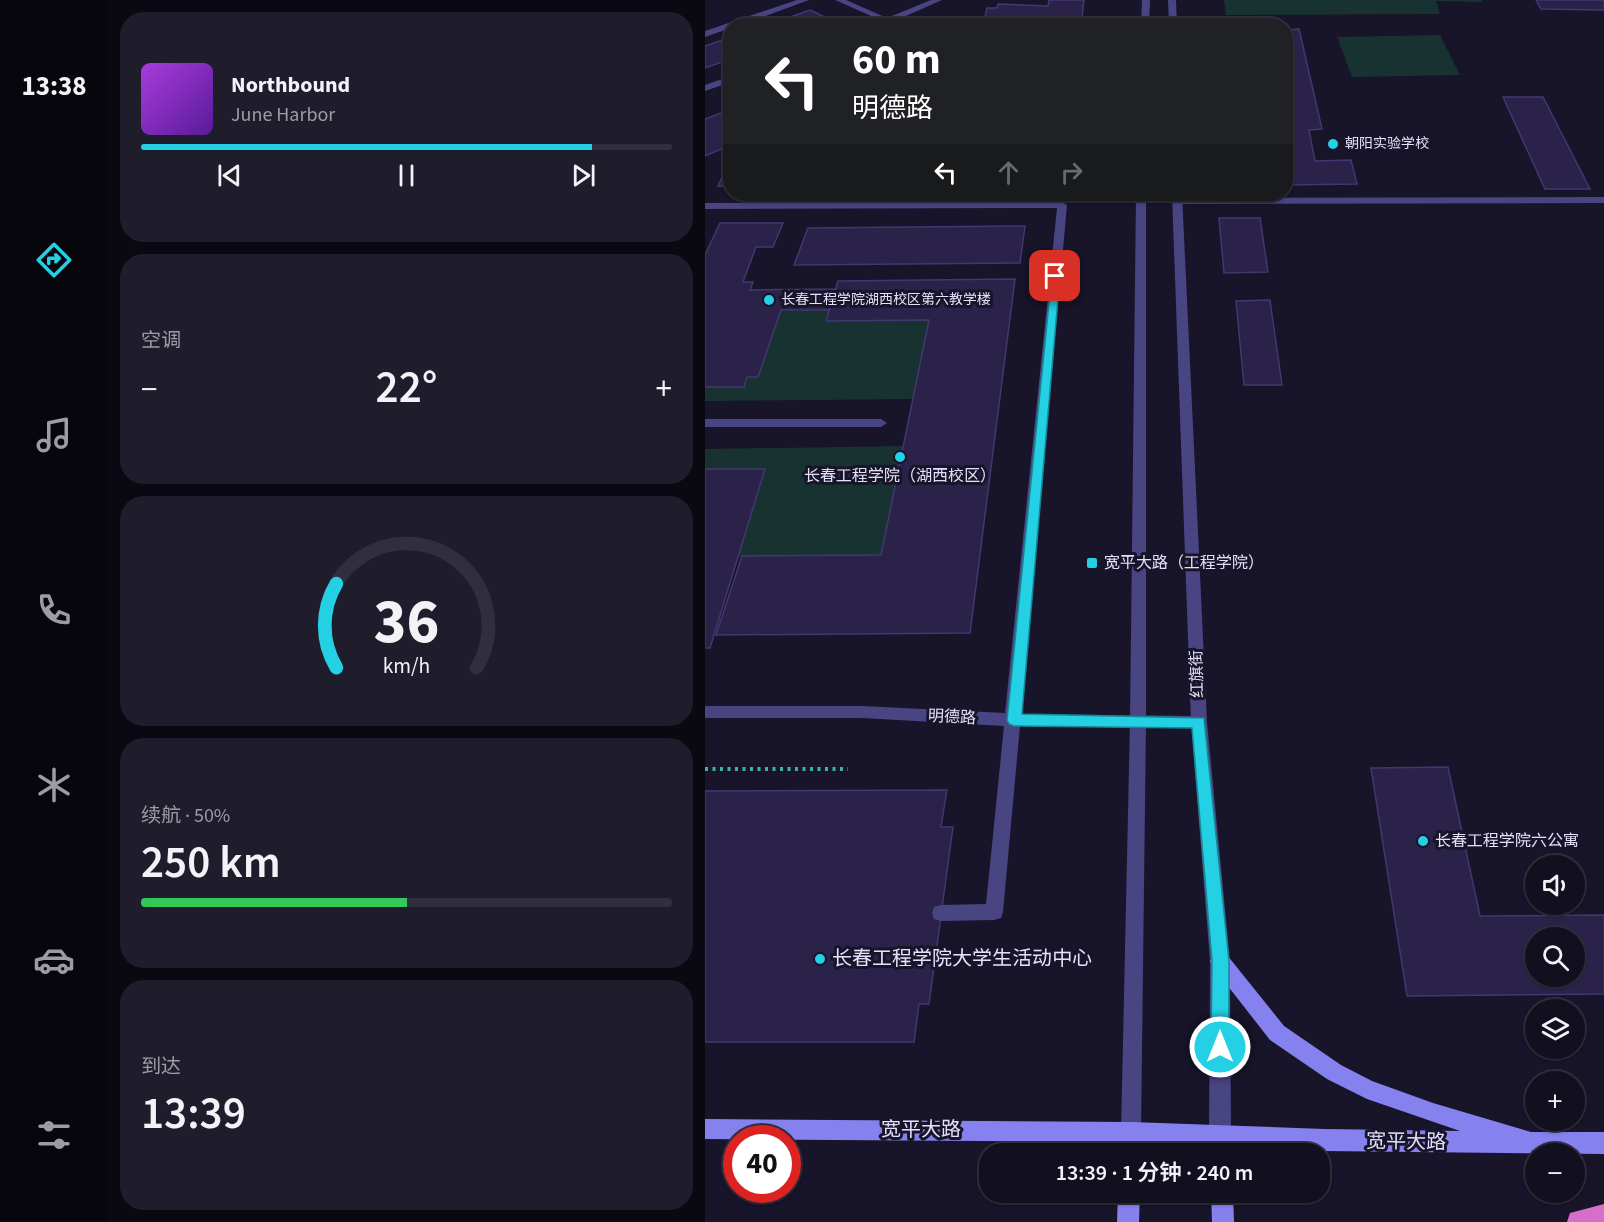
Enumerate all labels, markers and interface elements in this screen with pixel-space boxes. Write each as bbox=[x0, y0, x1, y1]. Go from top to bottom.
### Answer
text: 60 m bbox=[852, 30, 941, 90]
icon: left bbox=[753, 42, 831, 120]
text: 13:38 bbox=[21, 67, 87, 106]
text: Northbound bbox=[231, 69, 350, 101]
text: 明德路 bbox=[852, 89, 933, 128]
text: June Harbor bbox=[231, 101, 335, 129]
place label: 朝阳实验学校 bbox=[1345, 134, 1429, 154]
marker: 朝阳实验学校 bbox=[1326, 137, 1340, 151]
icon: left bbox=[929, 156, 962, 189]
icon: ahead bbox=[992, 156, 1025, 189]
icon: right bbox=[1055, 156, 1088, 189]
icon: previous bbox=[213, 159, 246, 192]
icon: pause bbox=[390, 159, 423, 192]
icon: next bbox=[567, 159, 600, 192]
icon: directions bbox=[33, 239, 75, 281]
pin bbox=[1029, 250, 1080, 301]
icon: arrive bbox=[1038, 259, 1071, 292]
place label: 长春工程学院湖西校区第六教学楼 bbox=[781, 290, 991, 310]
marker: 长春工程学院湖西校区第六教学楼 bbox=[762, 293, 776, 307]
text: 空调 bbox=[141, 327, 181, 355]
text: 22° bbox=[376, 356, 437, 420]
text: − bbox=[141, 366, 157, 413]
text: + bbox=[656, 366, 672, 413]
icon: music bbox=[33, 414, 75, 456]
marker: 长春工程学院（湖西校区） bbox=[893, 450, 907, 464]
place label: 长春工程学院（湖西校区） bbox=[804, 465, 996, 487]
place label: 宽平大路（工程学院） bbox=[1104, 552, 1264, 574]
marker: 宽平大路（工程学院） bbox=[1085, 556, 1099, 570]
text: 36 bbox=[374, 578, 439, 667]
icon: phone bbox=[33, 589, 75, 631]
street label: 红旗街 bbox=[1185, 650, 1209, 698]
text: km/h bbox=[383, 651, 430, 682]
street label: 明德路 bbox=[927, 705, 977, 729]
icon: climate bbox=[33, 764, 75, 806]
text: 续航 · 50% bbox=[141, 802, 230, 830]
place label: 长春工程学院六公寓 bbox=[1435, 830, 1579, 852]
text: 250 km bbox=[141, 831, 281, 895]
marker: 长春工程学院六公寓 bbox=[1416, 834, 1430, 848]
map controls bbox=[1525, 855, 1585, 1203]
button: sound bbox=[1525, 855, 1585, 915]
button: search bbox=[1525, 927, 1585, 987]
icon: car bbox=[33, 939, 75, 981]
place label: 长春工程学院大学生活动中心 bbox=[832, 945, 1092, 973]
marker: 长春工程学院大学生活动中心 bbox=[813, 952, 827, 966]
button: layers bbox=[1525, 999, 1585, 1059]
position arrow bbox=[1188, 1015, 1252, 1079]
text: 到达 bbox=[141, 1053, 181, 1081]
button: + bbox=[1525, 1071, 1585, 1131]
text: 13:39 bbox=[141, 1082, 246, 1146]
icon: filters bbox=[33, 1114, 75, 1156]
street label: 宽平大路 bbox=[881, 1116, 961, 1144]
speed limit sign: 40 bbox=[723, 1125, 801, 1203]
street label: 宽平大路 bbox=[1366, 1127, 1446, 1157]
button: − bbox=[1525, 1143, 1585, 1203]
text: 13:39 · 1 分钟 · 240 m bbox=[1056, 1157, 1253, 1189]

